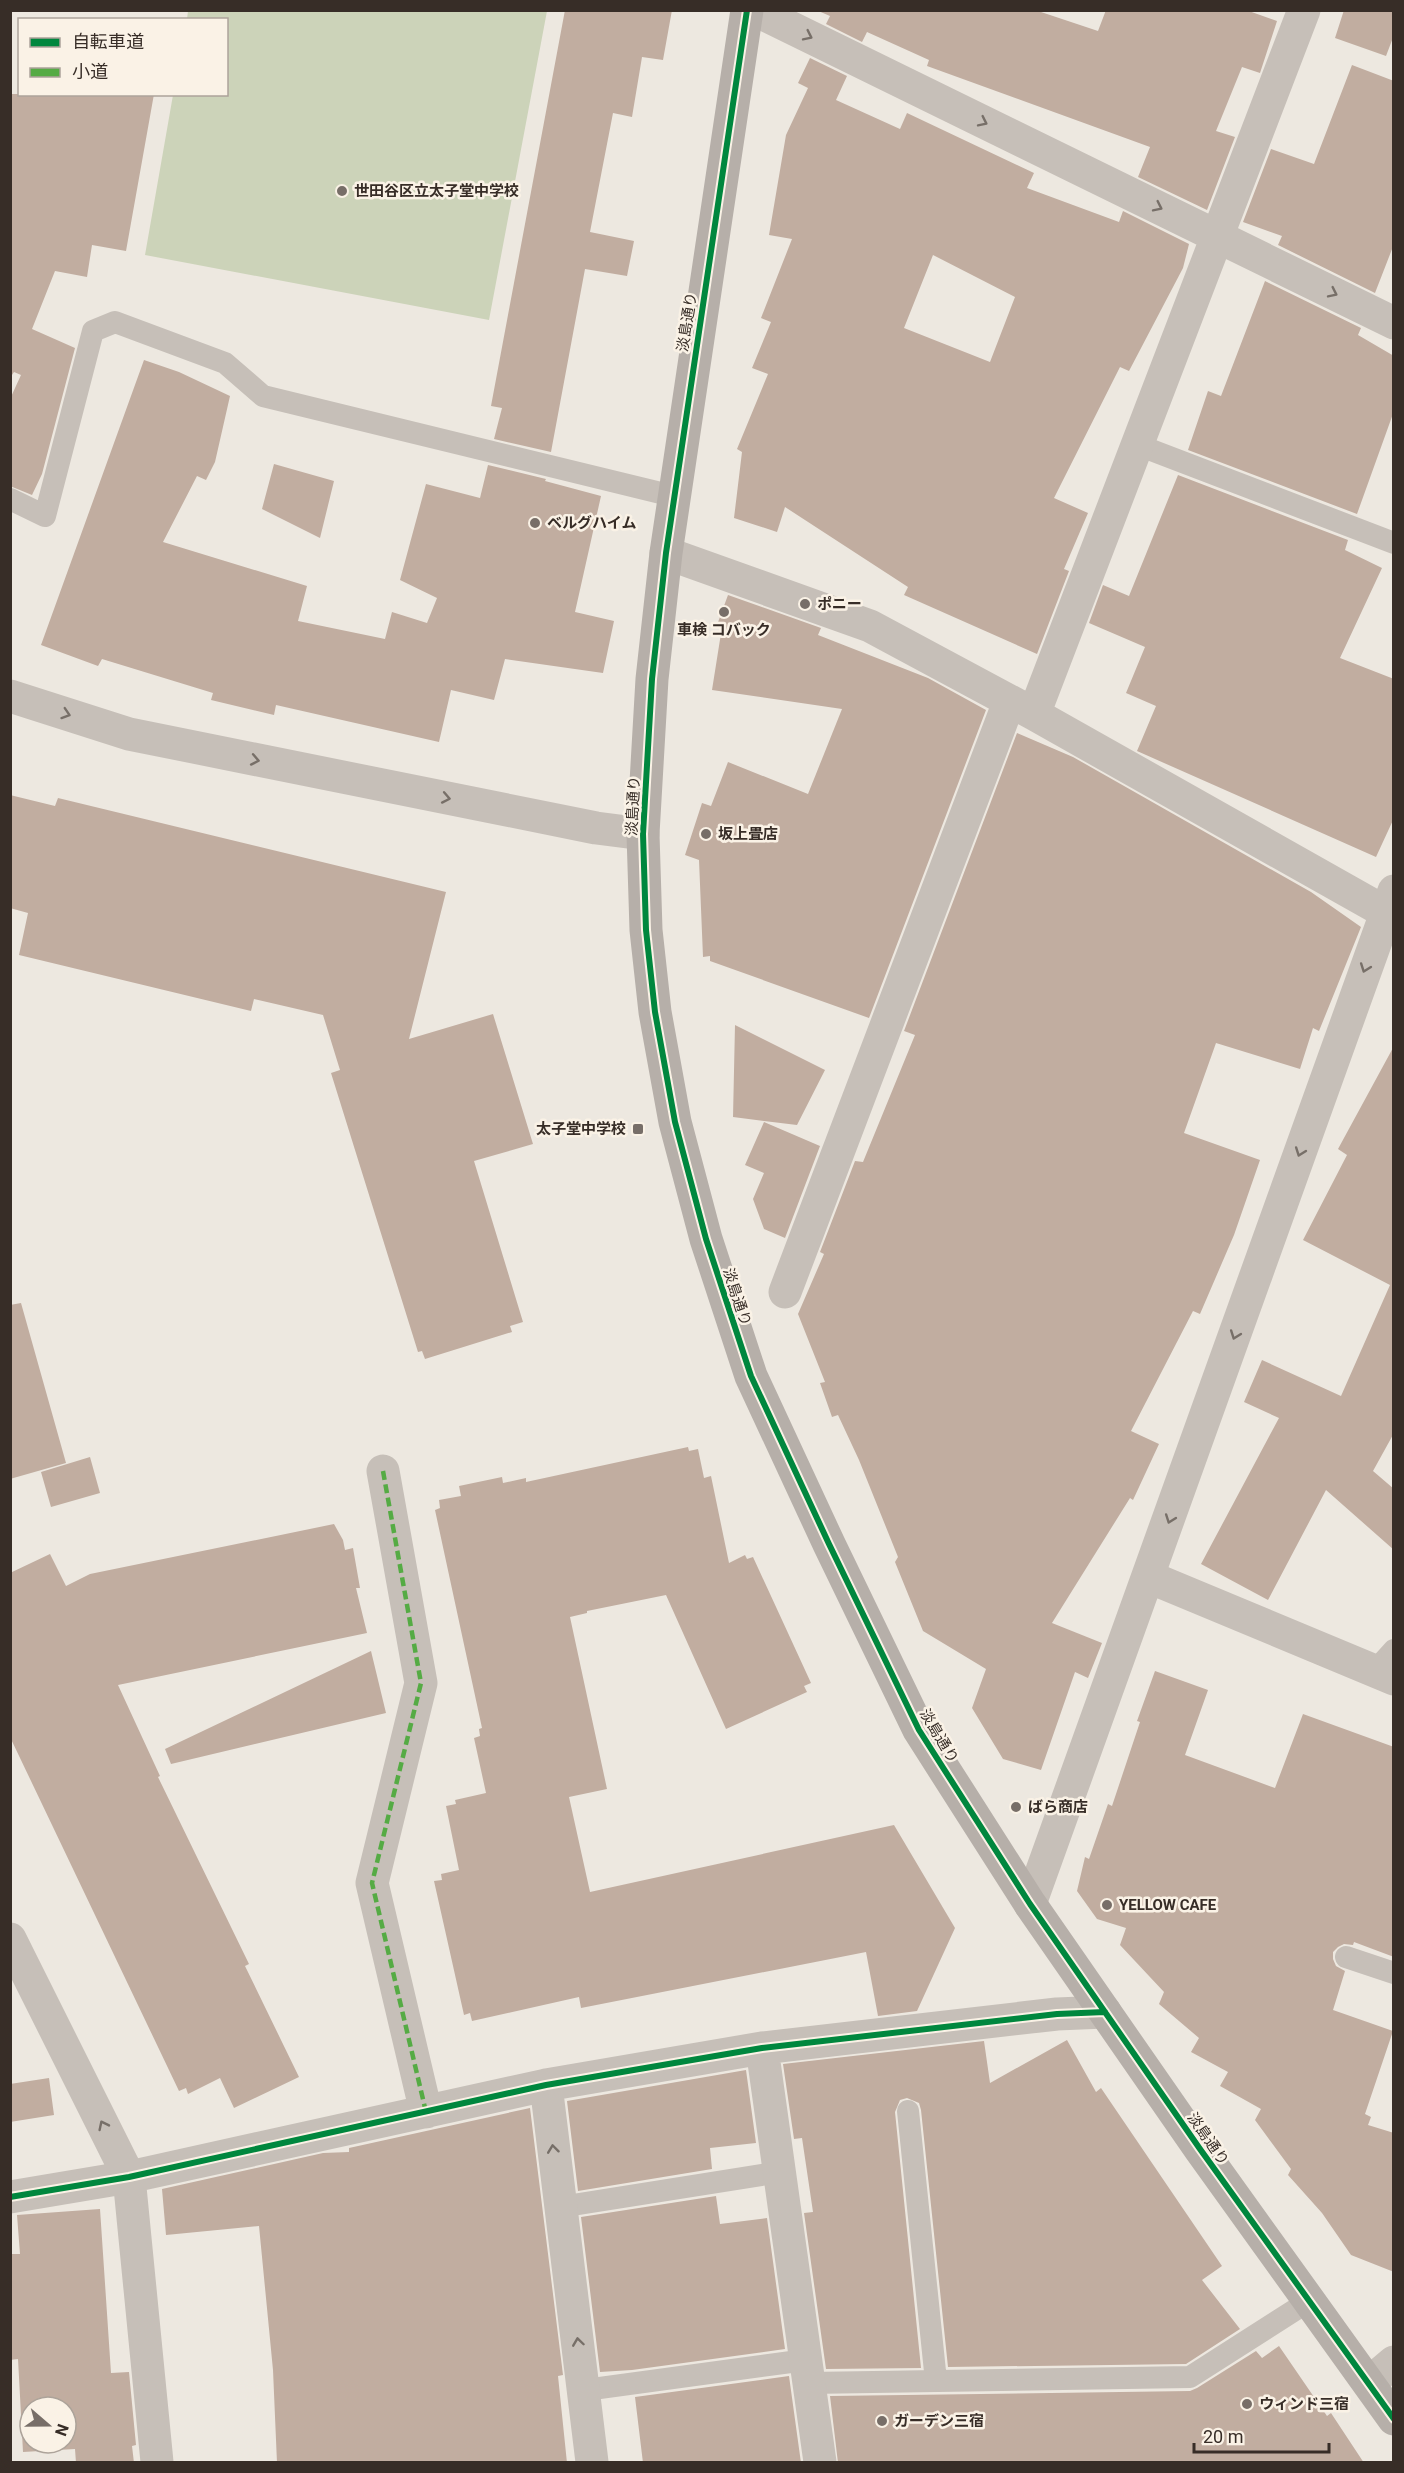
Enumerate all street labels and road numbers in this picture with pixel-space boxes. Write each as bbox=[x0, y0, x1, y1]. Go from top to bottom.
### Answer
street label: 淡島通り bbox=[673, 291, 701, 353]
street label: 淡島通り bbox=[622, 776, 644, 836]
street label: 淡島通り bbox=[719, 1266, 755, 1328]
street label: 淡島通り bbox=[916, 1706, 962, 1766]
street label: 淡島通り bbox=[1183, 2109, 1233, 2169]

